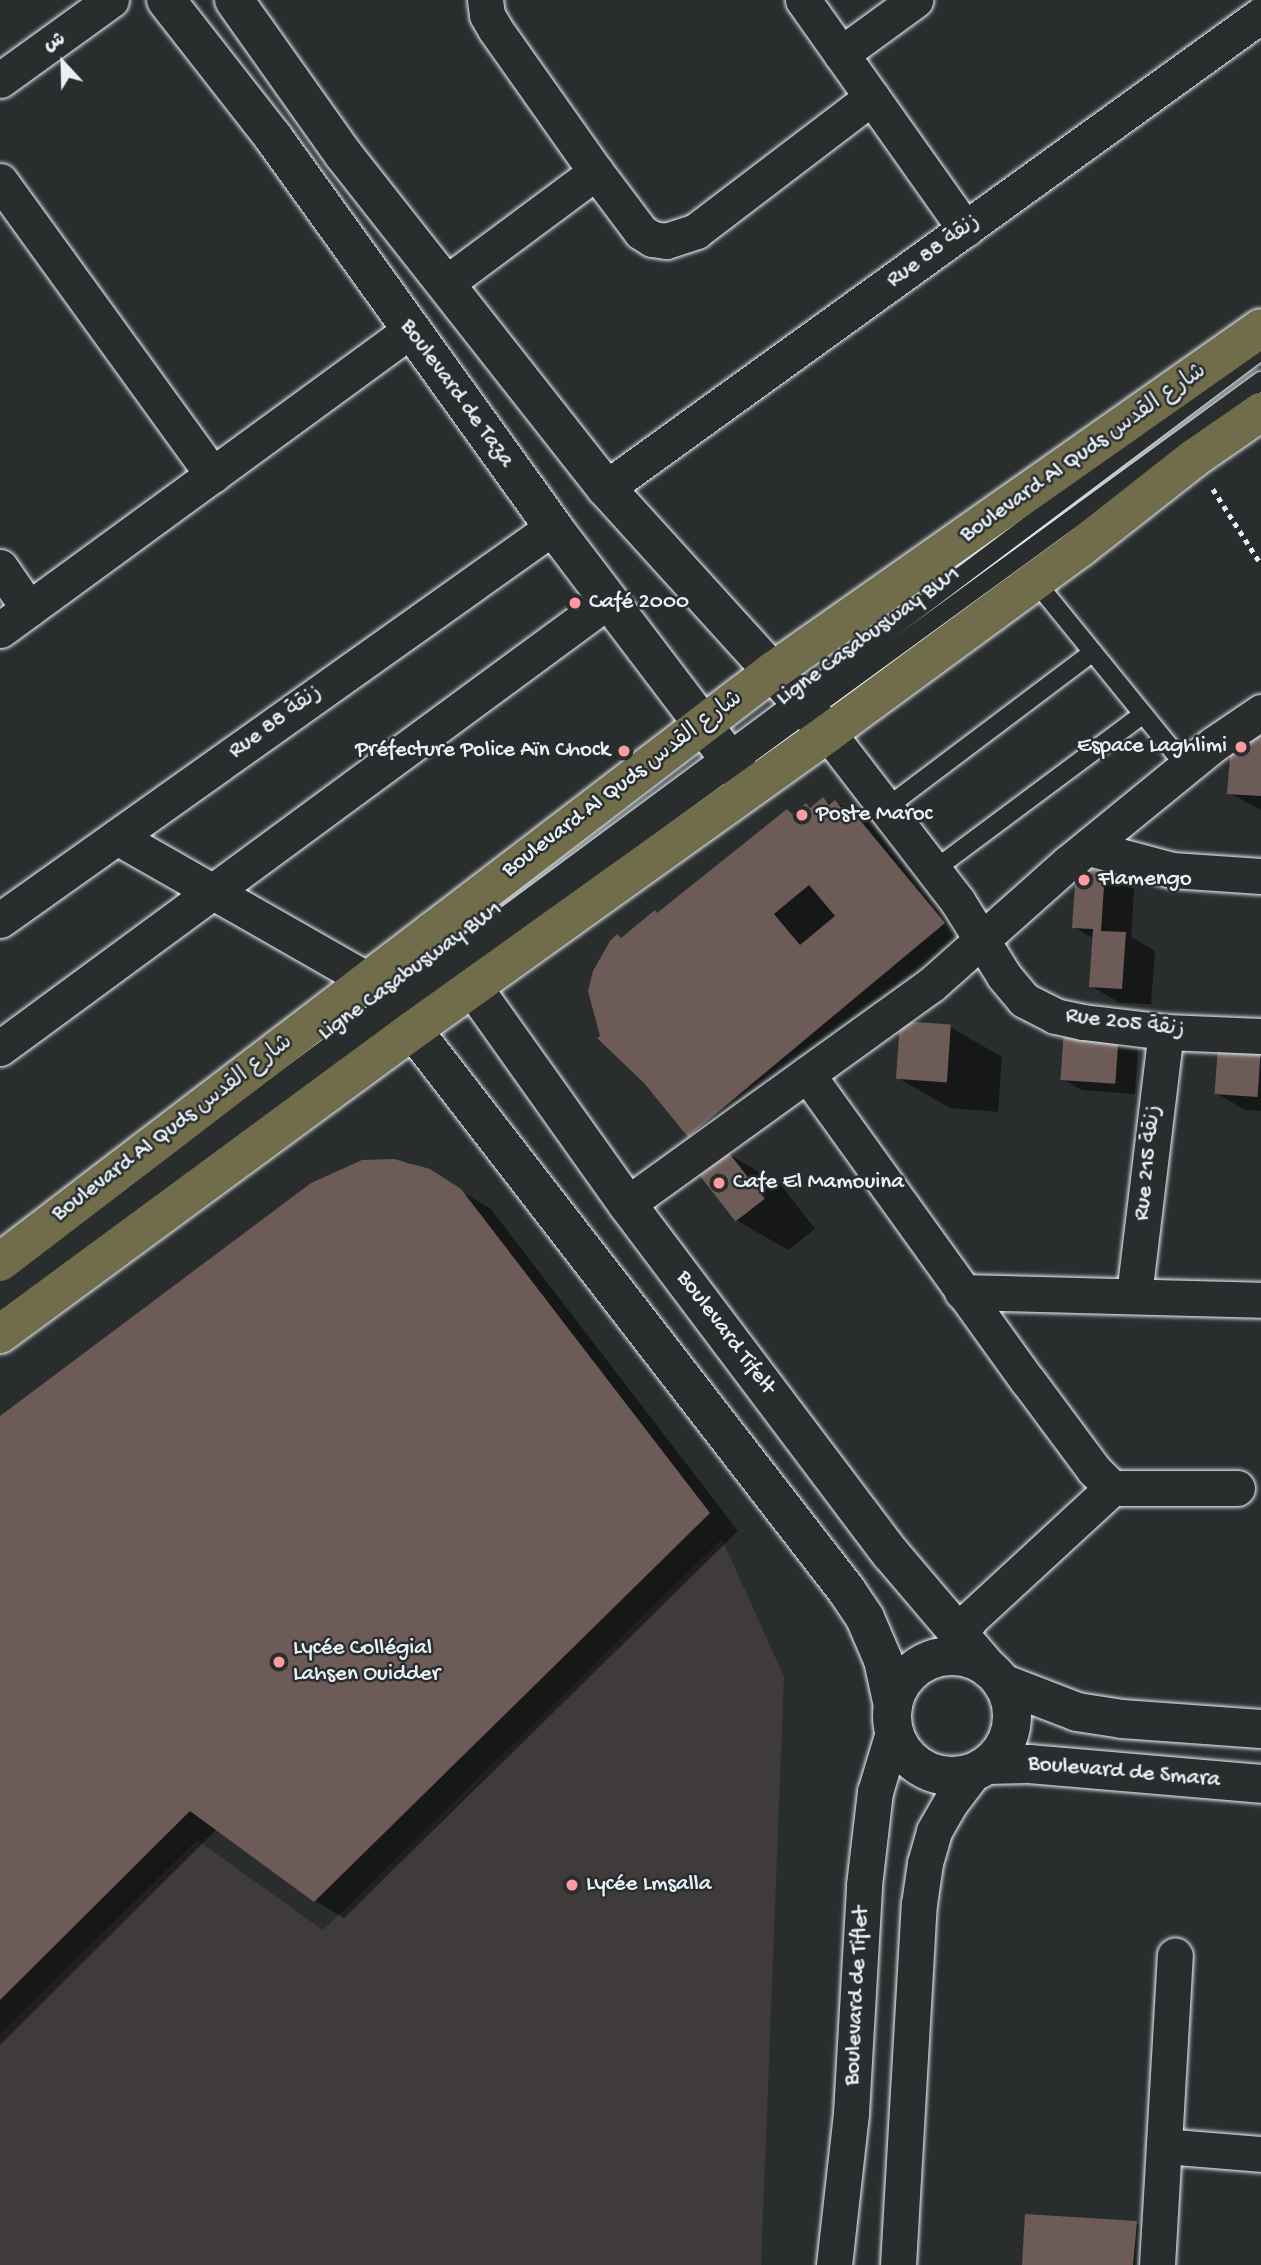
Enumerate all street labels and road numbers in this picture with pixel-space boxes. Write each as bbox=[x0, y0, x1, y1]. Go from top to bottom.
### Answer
street label: Rue 88 زنقة bbox=[882, 209, 986, 295]
street label: Boulevard de Taza bbox=[393, 314, 519, 474]
street label: Boulevard Al Quds شارع القدس bbox=[956, 358, 1212, 550]
street label: Ligne Casabusway BW1 bbox=[772, 561, 966, 713]
street label: Rue 88 زنقة bbox=[224, 680, 328, 766]
street label: Boulevard Al Quds شارع القدس bbox=[497, 685, 749, 885]
street label: Ligne Casabusway BW1 bbox=[314, 896, 508, 1048]
street label: Rue 205 زنقة bbox=[1064, 1003, 1186, 1045]
street label: Boulevard Al Quds شارع القدس bbox=[47, 1029, 299, 1229]
street label: Rue 215 زنقة bbox=[1129, 1104, 1169, 1222]
street label: Boulevard Tifelt bbox=[669, 1265, 781, 1401]
street label: Boulevard de Smara bbox=[1027, 1751, 1221, 1795]
street label: Boulevard de Tiflet bbox=[840, 1906, 876, 2086]

